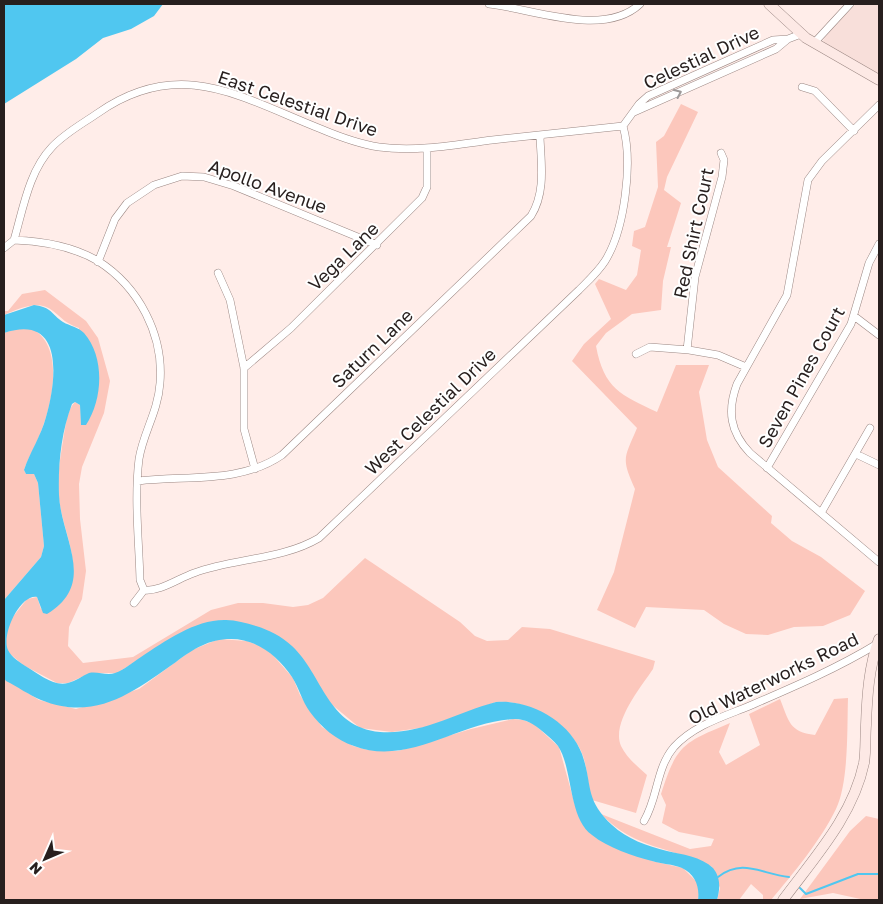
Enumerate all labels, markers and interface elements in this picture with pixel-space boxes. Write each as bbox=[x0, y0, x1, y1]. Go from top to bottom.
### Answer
street label: Celestial Drive bbox=[640, 21, 762, 93]
street label: East Celestial Drive bbox=[215, 65, 381, 141]
one-way arrow bbox=[673, 88, 682, 99]
street label: Apollo Avenue bbox=[206, 154, 330, 218]
street label: Red Shirt Court bbox=[668, 166, 718, 300]
street label: Vega Lane bbox=[303, 217, 383, 295]
street label: Seven Pines Court bbox=[753, 303, 849, 451]
street label: Saturn Lane bbox=[327, 304, 417, 392]
street label: West Celestial Drive bbox=[360, 343, 500, 479]
street label: Old Waterworks Road bbox=[684, 627, 862, 729]
north arrow bbox=[20, 834, 70, 884]
text: N bbox=[26, 859, 45, 878]

